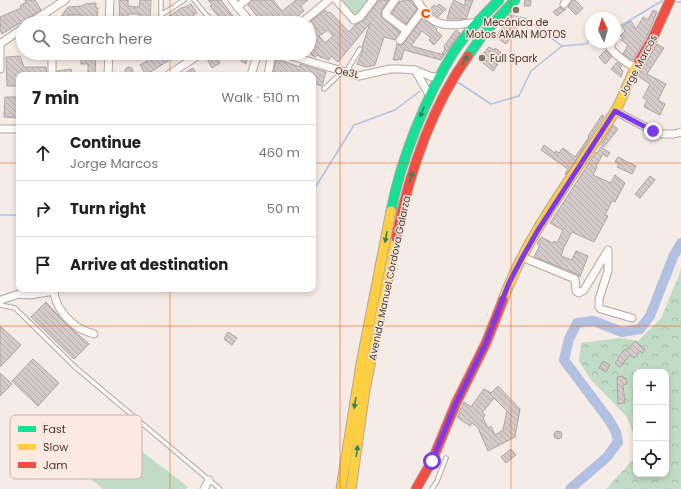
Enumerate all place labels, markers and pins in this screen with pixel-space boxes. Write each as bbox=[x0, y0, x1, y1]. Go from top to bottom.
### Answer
marker: Mecánica de Motos AMAN MOTOS bbox=[511, 5, 521, 15]
place label: Mecánica de Motos AMAN MOTOS bbox=[466, 15, 566, 42]
place label: Full Spark bbox=[490, 51, 538, 66]
marker: Full Spark bbox=[477, 53, 487, 63]

